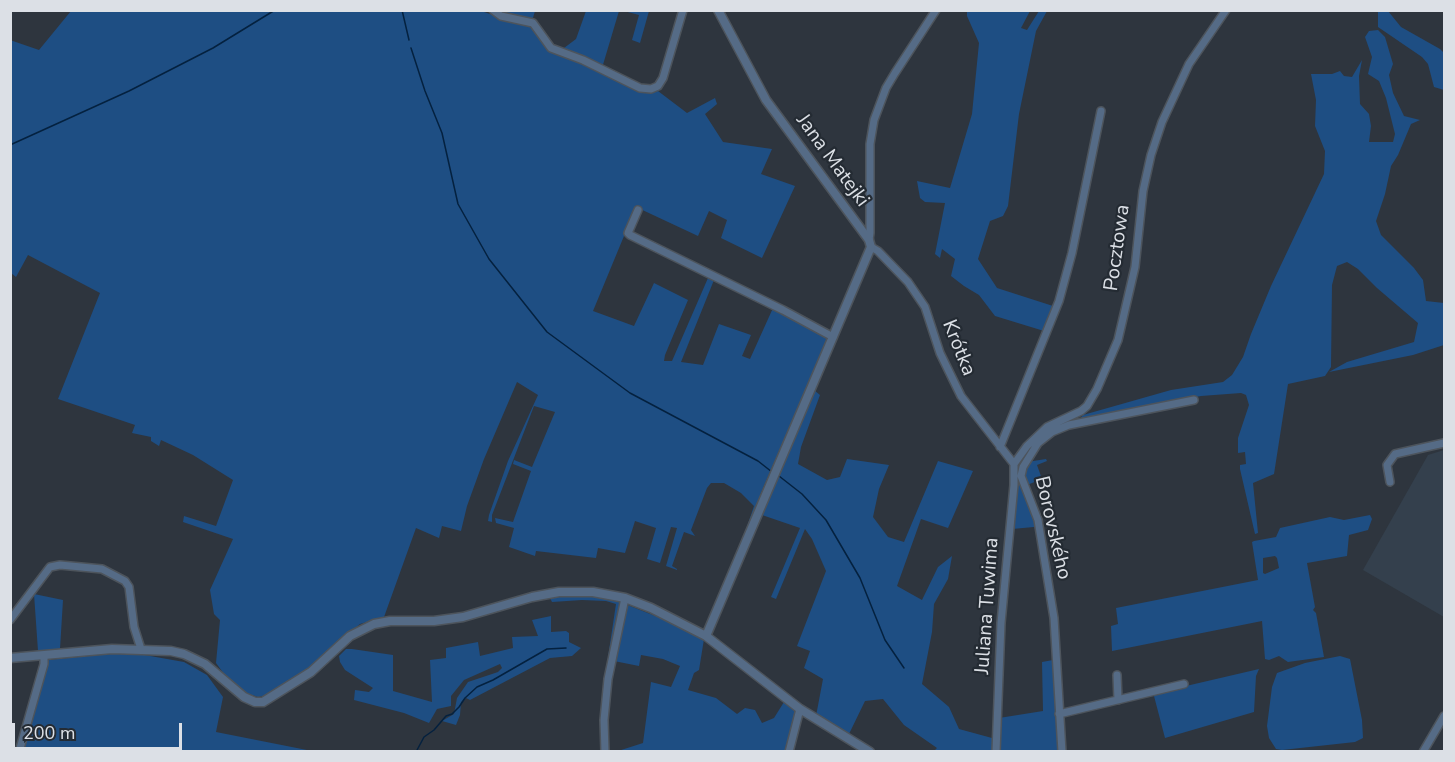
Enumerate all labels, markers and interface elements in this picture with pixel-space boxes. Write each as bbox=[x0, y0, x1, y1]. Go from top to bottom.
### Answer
street label: Jana Matejki bbox=[790, 110, 874, 212]
street label: Pocztowa bbox=[1100, 203, 1136, 293]
street label: Krótka bbox=[936, 317, 980, 379]
street label: Borovského bbox=[1028, 474, 1076, 582]
street label: Juliana Tuwima bbox=[971, 537, 1005, 675]
scale bar bbox=[15, 711, 184, 749]
text: 200 m bbox=[23, 721, 75, 745]

